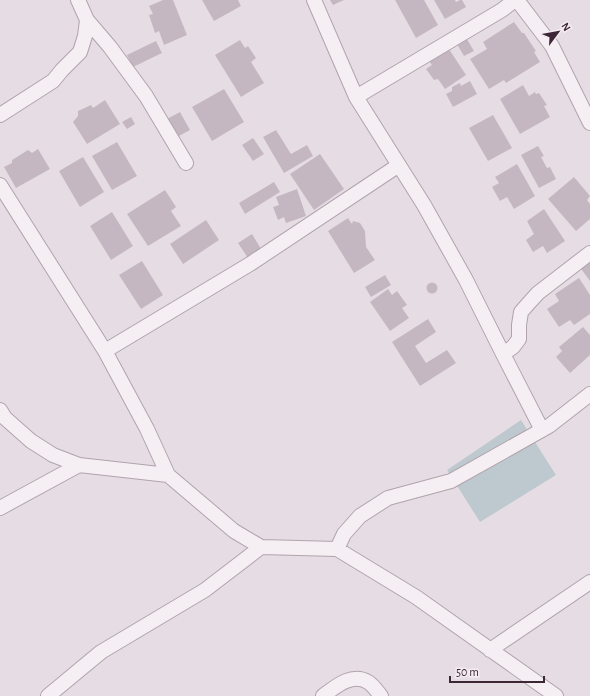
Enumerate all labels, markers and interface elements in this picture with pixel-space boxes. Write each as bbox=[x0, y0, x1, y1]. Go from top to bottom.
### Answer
north arrow bbox=[538, 12, 578, 52]
text: N bbox=[559, 21, 573, 33]
scale bar bbox=[450, 658, 544, 684]
text: 50 m bbox=[456, 666, 479, 678]

